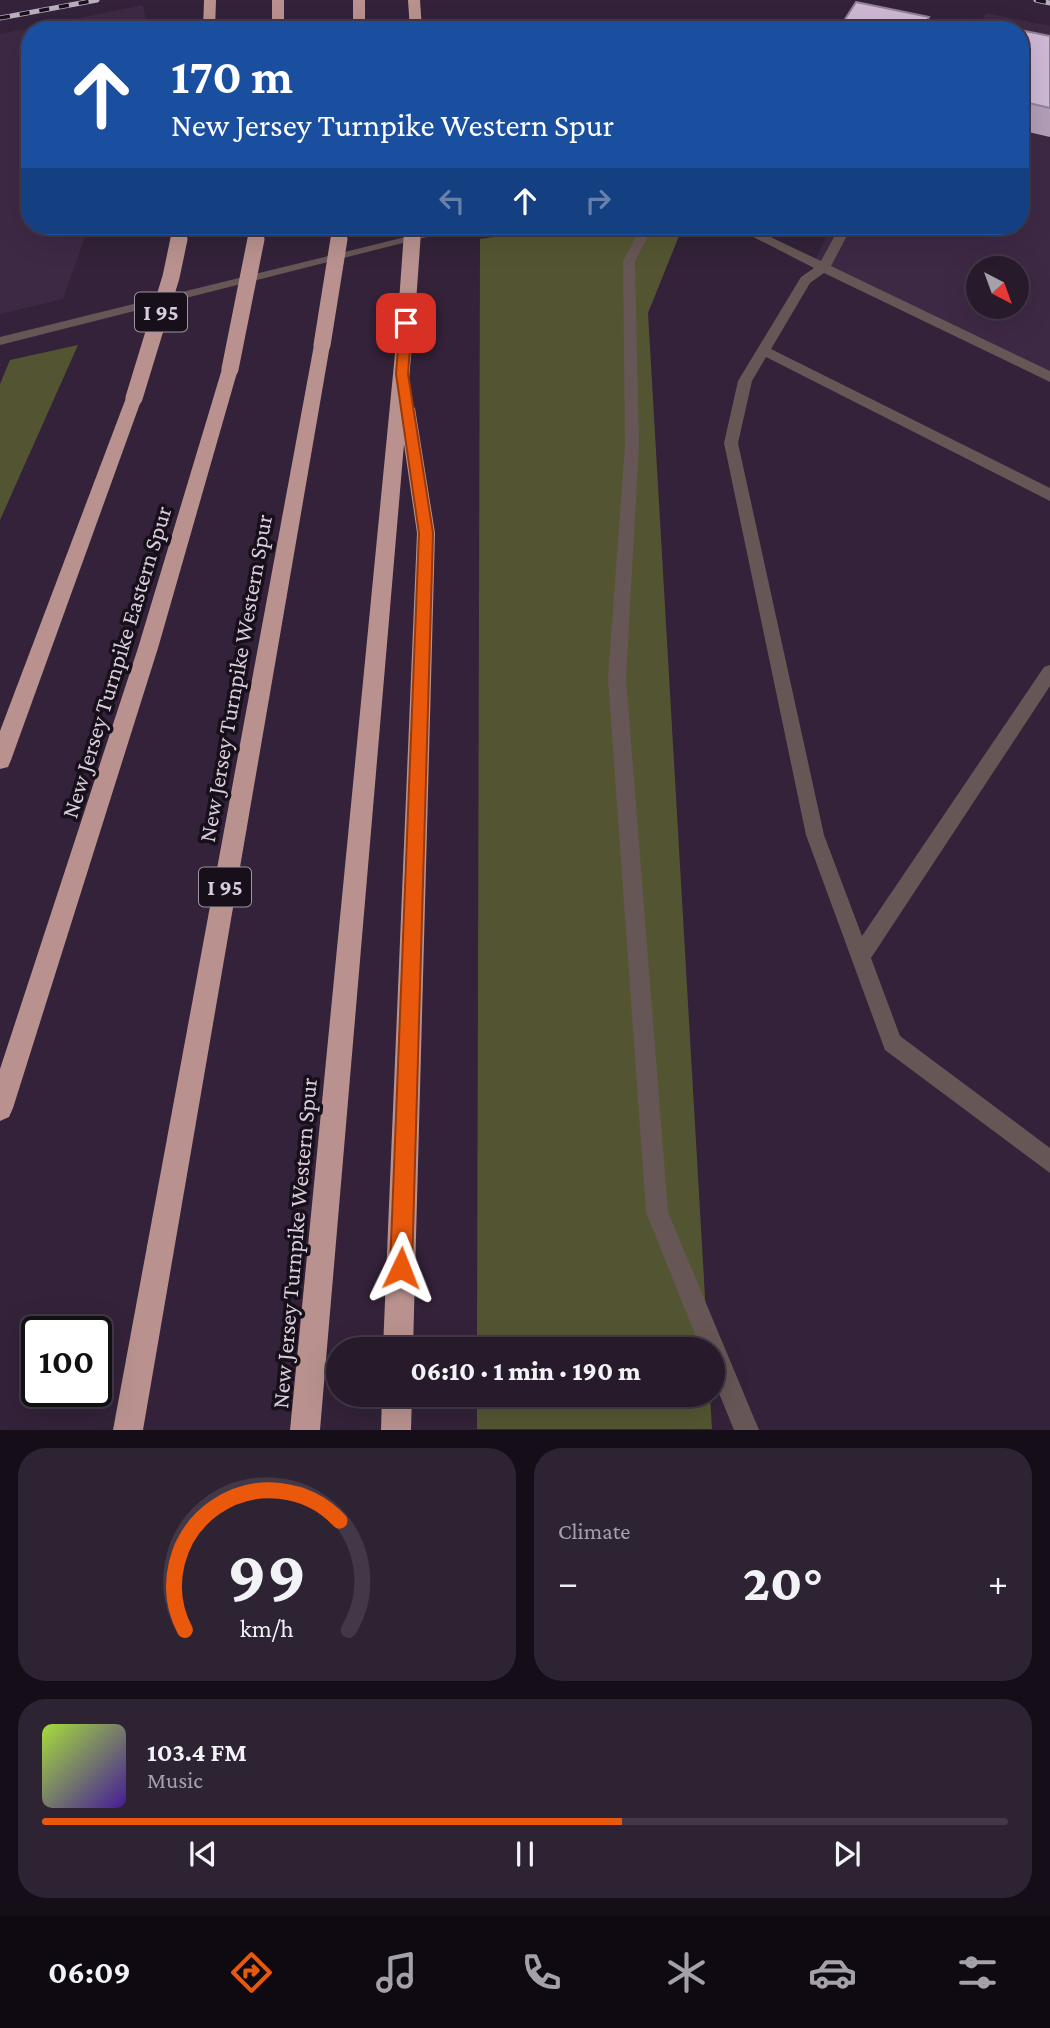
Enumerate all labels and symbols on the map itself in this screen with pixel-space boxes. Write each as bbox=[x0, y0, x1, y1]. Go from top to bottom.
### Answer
north arrow bbox=[966, 256, 1029, 318]
road number: I 95 bbox=[135, 292, 187, 332]
pin bbox=[376, 293, 436, 353]
street label: New Jersey Turnpike Eastern Spur bbox=[56, 502, 177, 821]
street label: New Jersey Turnpike Western Spur bbox=[193, 512, 277, 844]
road number: I 95 bbox=[199, 867, 251, 906]
street label: New Jersey Turnpike Western Spur bbox=[266, 1076, 322, 1410]
position arrow bbox=[364, 1231, 438, 1305]
speed limit sign: 100 bbox=[21, 1316, 112, 1407]

